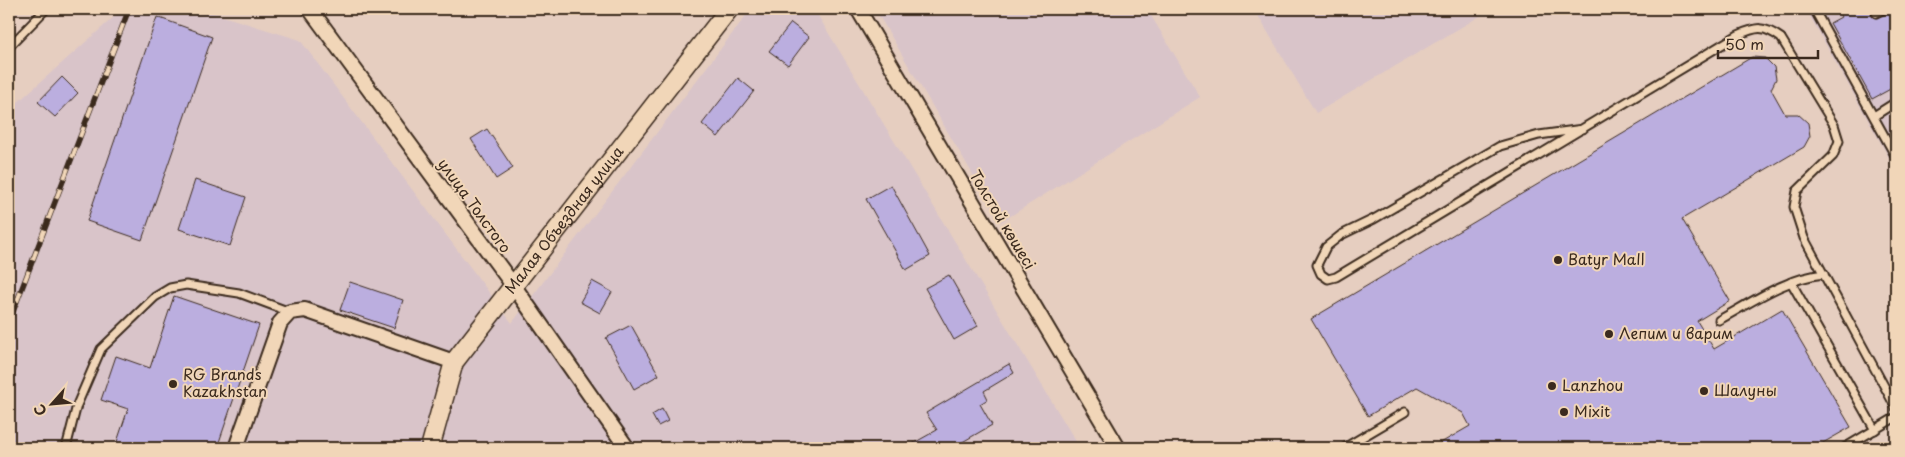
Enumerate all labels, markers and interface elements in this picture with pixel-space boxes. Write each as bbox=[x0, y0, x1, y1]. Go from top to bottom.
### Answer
scale bar bbox=[1718, 28, 1818, 60]
text: 50 m bbox=[1725, 32, 1764, 55]
street label: Малая Объездная улица bbox=[498, 140, 629, 298]
street label: улица Толстого bbox=[433, 153, 518, 257]
street label: Толстой көшесі bbox=[964, 165, 1042, 273]
place label: Batyr Mall bbox=[1568, 247, 1645, 270]
marker: Batyr Mall bbox=[1552, 254, 1564, 266]
place label: Лепим и варим bbox=[1619, 321, 1734, 344]
marker: Лепим и варим bbox=[1603, 328, 1615, 340]
place label: RG Brands Kazakhstan bbox=[183, 362, 267, 402]
place label: Lanzhou bbox=[1562, 373, 1623, 396]
marker: RG Brands Kazakhstan bbox=[167, 378, 179, 390]
place label: Шалуны bbox=[1714, 378, 1777, 401]
north arrow bbox=[28, 380, 78, 430]
marker: Lanzhou bbox=[1546, 380, 1558, 392]
marker: Шалуны bbox=[1698, 385, 1710, 397]
place label: Mixit bbox=[1574, 399, 1610, 422]
text: С bbox=[28, 401, 52, 420]
marker: Mixit bbox=[1558, 406, 1570, 418]

